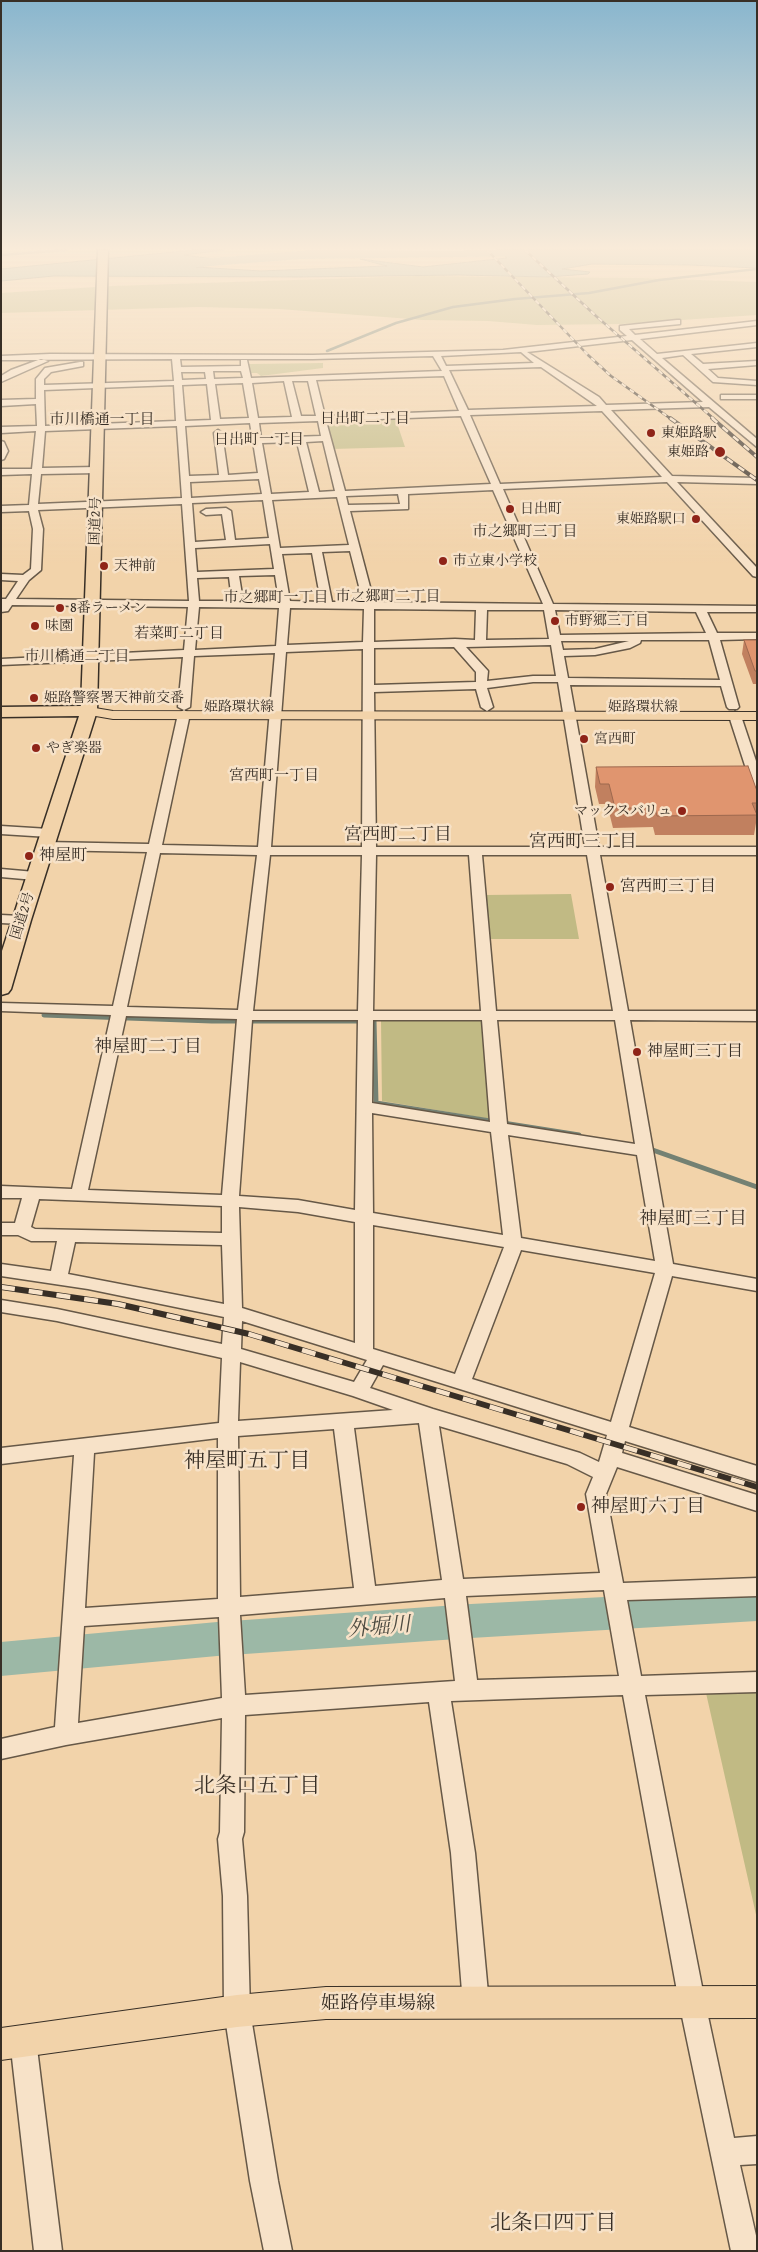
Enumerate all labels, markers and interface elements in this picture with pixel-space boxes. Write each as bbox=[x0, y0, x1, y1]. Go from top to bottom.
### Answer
district label: 日出町二丁目 bbox=[320, 410, 410, 428]
district label: 市川橋通一丁目 bbox=[50, 411, 154, 429]
place label: 東姫路駅 bbox=[661, 425, 717, 441]
marker: 東姫路駅 bbox=[645, 427, 657, 439]
district label: 日出町一丁目 bbox=[214, 431, 304, 449]
place label: 東姫路 bbox=[667, 444, 709, 460]
marker: 東姫路 bbox=[713, 445, 727, 459]
street label: 国道2号 bbox=[87, 496, 105, 546]
place label: 日出町 bbox=[520, 501, 562, 517]
marker: 日出町 bbox=[504, 503, 516, 515]
place label: 東姫路駅口 bbox=[616, 511, 686, 527]
marker: 東姫路駅口 bbox=[690, 513, 702, 525]
district label: 市之郷町三丁目 bbox=[473, 523, 577, 541]
place label: 市立東小学校 bbox=[453, 553, 537, 569]
marker: 市立東小学校 bbox=[437, 555, 449, 567]
place label: 天神前 bbox=[114, 558, 156, 574]
marker: 天神前 bbox=[98, 560, 110, 572]
district label: 市之郷町二丁目 bbox=[336, 588, 440, 606]
district label: 市之郷町一丁目 bbox=[224, 589, 328, 607]
place label: 8番ラーメン bbox=[70, 600, 147, 616]
marker: 8番ラーメン bbox=[54, 602, 66, 614]
place label: 市野郷三丁目 bbox=[565, 613, 649, 629]
marker: 市野郷三丁目 bbox=[549, 615, 561, 627]
place label: 味園 bbox=[45, 618, 73, 634]
marker: 味園 bbox=[29, 620, 41, 632]
district label: 若菜町二丁目 bbox=[134, 625, 224, 643]
district label: 市川橋通二丁目 bbox=[25, 648, 129, 666]
place label: 姫路警察署天神前交番 bbox=[44, 690, 184, 706]
marker: 姫路警察署天神前交番 bbox=[28, 692, 40, 704]
street label: 姫路環状線 bbox=[204, 699, 274, 715]
street label: 姫路環状線 bbox=[608, 699, 678, 715]
place label: 宮西町 bbox=[594, 731, 636, 747]
marker: 宮西町 bbox=[578, 733, 590, 745]
place label: やぎ楽器 bbox=[46, 740, 102, 756]
marker: やぎ楽器 bbox=[30, 742, 42, 754]
district label: 宮西町一丁目 bbox=[229, 767, 319, 785]
place label: マックスバリュ bbox=[574, 803, 672, 819]
marker: マックスバリュ bbox=[676, 805, 688, 817]
district label: 宮西町二丁目 bbox=[344, 824, 452, 846]
district label: 宮西町三丁目 bbox=[529, 831, 637, 853]
place label: 神屋町 bbox=[39, 846, 87, 866]
marker: 神屋町 bbox=[23, 850, 35, 862]
place label: 宮西町三丁目 bbox=[620, 877, 716, 897]
marker: 宮西町三丁目 bbox=[604, 881, 616, 893]
street label: 国道2号 bbox=[8, 890, 38, 942]
district label: 神屋町二丁目 bbox=[94, 1036, 202, 1058]
place label: 神屋町三丁目 bbox=[647, 1042, 743, 1062]
marker: 神屋町三丁目 bbox=[631, 1046, 643, 1058]
district label: 神屋町三丁目 bbox=[639, 1208, 747, 1230]
district label: 神屋町五丁目 bbox=[184, 1449, 310, 1475]
place label: 神屋町六丁目 bbox=[591, 1496, 705, 1518]
marker: 神屋町六丁目 bbox=[575, 1501, 587, 1513]
water label: 外堀川 bbox=[347, 1613, 411, 1643]
district label: 北条口五丁目 bbox=[194, 1774, 320, 1800]
street label: 姫路停車場線 bbox=[321, 1993, 435, 2015]
district label: 北条口四丁目 bbox=[490, 2211, 616, 2237]

